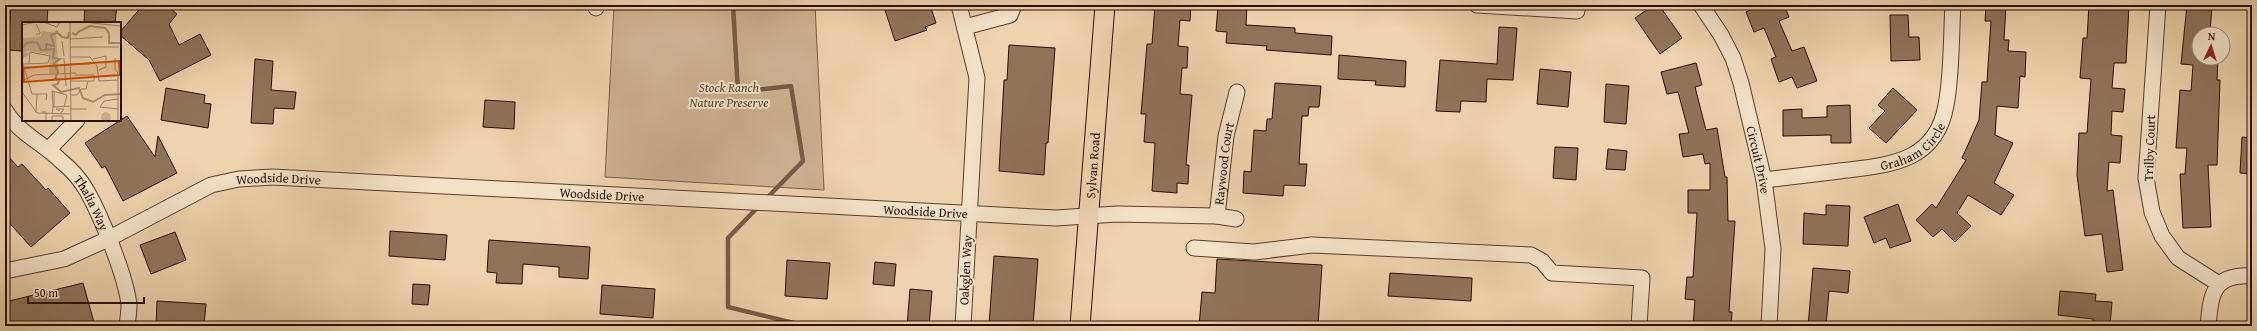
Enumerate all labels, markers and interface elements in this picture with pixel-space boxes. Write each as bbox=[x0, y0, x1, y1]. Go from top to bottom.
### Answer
inset map bbox=[22, 22, 121, 121]
north arrow bbox=[2191, 26, 2231, 66]
text: N bbox=[2207, 28, 2217, 44]
park label: Stock Ranch Nature Preserve bbox=[690, 78, 768, 112]
street label: Trilby Court bbox=[2139, 114, 2160, 182]
street label: Raywood Court bbox=[1209, 120, 1239, 206]
street label: Graham Circle bbox=[1879, 120, 1950, 175]
street label: Circuit Drive bbox=[1741, 124, 1775, 195]
street label: Sylvan Road bbox=[1081, 132, 1105, 199]
street label: Woodside Drive bbox=[236, 168, 321, 189]
street label: Thalia Way bbox=[69, 171, 114, 234]
street label: Woodside Drive bbox=[559, 183, 645, 206]
street label: Woodside Drive bbox=[883, 200, 968, 223]
street label: Oakglen Way bbox=[954, 234, 977, 306]
scale bar bbox=[28, 279, 144, 305]
text: 50 m bbox=[34, 284, 58, 301]

